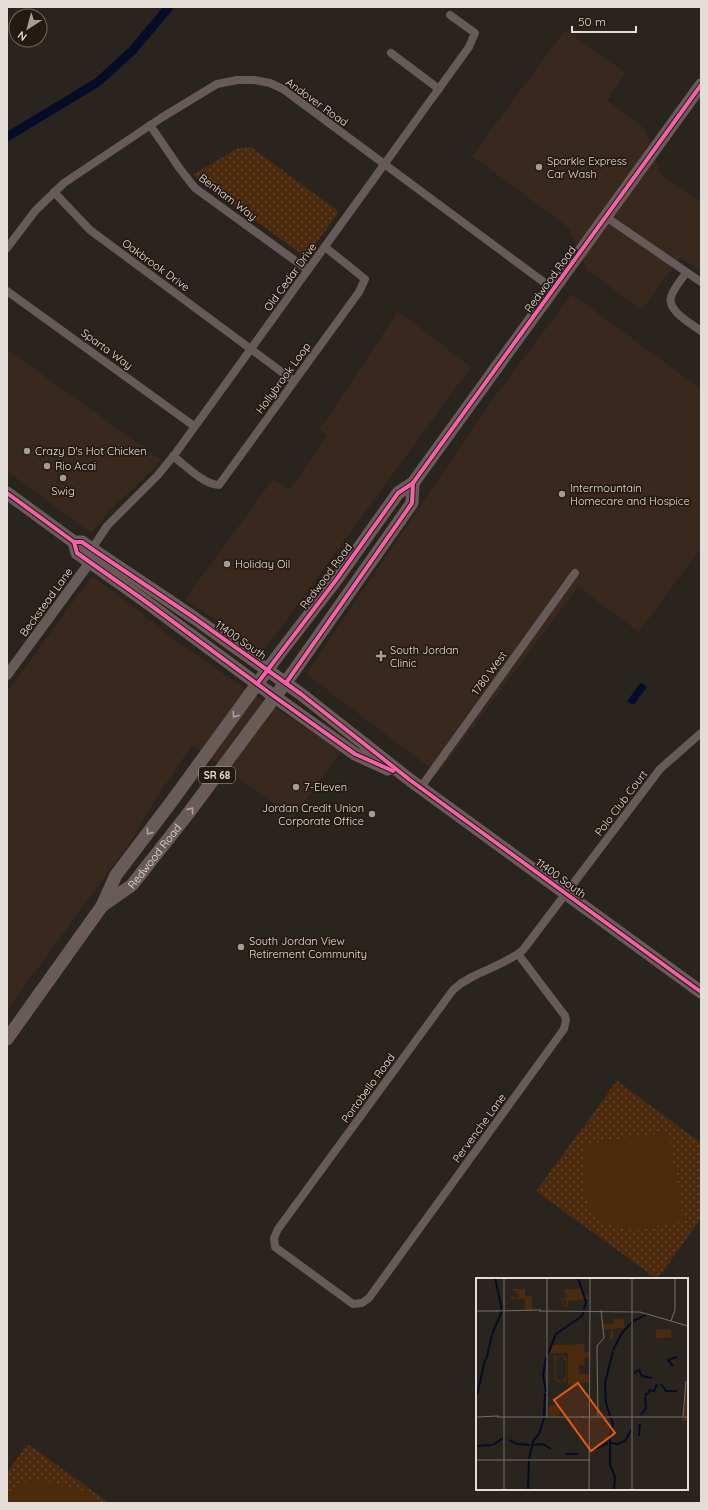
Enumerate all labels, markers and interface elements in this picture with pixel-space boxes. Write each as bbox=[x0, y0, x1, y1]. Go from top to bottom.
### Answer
north arrow bbox=[8, 8, 48, 48]
scale bar bbox=[572, 8, 636, 34]
text: 50 m bbox=[578, 14, 606, 29]
text: N bbox=[15, 28, 30, 44]
street label: Andover Road bbox=[283, 75, 351, 129]
place label: Sparkle Express Car Wash bbox=[547, 154, 627, 181]
marker: Sparkle Express Car Wash bbox=[534, 162, 544, 172]
street label: Benham Way bbox=[196, 171, 260, 223]
street label: Oakbrook Drive bbox=[119, 236, 193, 294]
street label: Old Cedar Drive bbox=[261, 240, 319, 314]
street label: Redwood Road bbox=[521, 243, 579, 315]
street label: Sparta Way bbox=[78, 326, 136, 372]
street label: Hollybrook Loop bbox=[253, 340, 314, 416]
place label: Crazy D's Hot Chicken bbox=[35, 444, 147, 458]
marker: Crazy D's Hot Chicken bbox=[22, 446, 32, 456]
place label: Rio Acai bbox=[55, 459, 96, 473]
marker: Rio Acai bbox=[42, 461, 52, 471]
marker: Swig bbox=[58, 473, 68, 483]
place label: Intermountain Homecare and Hospice bbox=[570, 481, 690, 508]
place label: Swig bbox=[51, 484, 75, 498]
marker: Intermountain Homecare and Hospice bbox=[557, 489, 567, 499]
street label: Redwood Road bbox=[297, 540, 355, 612]
place label: Holiday Oil bbox=[235, 557, 290, 571]
marker: Holiday Oil bbox=[222, 559, 232, 569]
street label: Beckstead Lane bbox=[16, 565, 76, 639]
street label: 11400 South bbox=[213, 617, 269, 663]
place label: South Jordan Clinic bbox=[390, 643, 459, 670]
street label: 1780 West bbox=[468, 648, 510, 698]
marker: South Jordan Clinic bbox=[375, 650, 387, 662]
one-way arrow bbox=[232, 711, 239, 718]
road number: SR 68 bbox=[199, 767, 235, 783]
street label: Polo Club Court bbox=[592, 767, 650, 839]
place label: 7-Eleven bbox=[304, 780, 347, 794]
marker: 7-Eleven bbox=[291, 782, 301, 792]
place label: Jordan Credit Union Corporate Office bbox=[262, 801, 364, 828]
one-way arrow bbox=[186, 807, 193, 814]
marker: Jordan Credit Union Corporate Office bbox=[367, 809, 377, 819]
street label: Redwood Road bbox=[125, 821, 184, 892]
one-way arrow bbox=[146, 827, 153, 834]
street label: 11400 South bbox=[533, 855, 589, 901]
place label: South Jordan View Retirement Community bbox=[249, 934, 367, 961]
marker: South Jordan View Retirement Community bbox=[236, 942, 246, 952]
street label: Portobello Road bbox=[338, 1051, 398, 1125]
street label: Pervenche Lane bbox=[449, 1091, 509, 1165]
inset map bbox=[476, 1278, 688, 1490]

